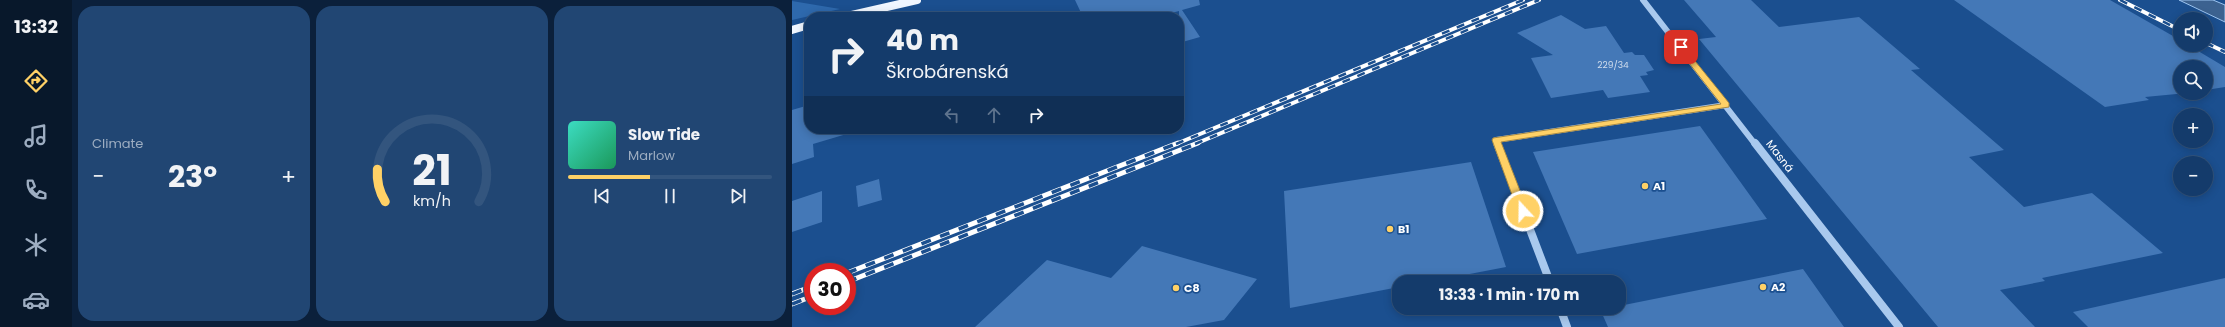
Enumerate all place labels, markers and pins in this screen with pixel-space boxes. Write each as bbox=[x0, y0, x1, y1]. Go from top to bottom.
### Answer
pin bbox=[1664, 30, 1698, 64]
place label: A1 bbox=[1653, 178, 1665, 194]
marker: A1 bbox=[1640, 181, 1650, 191]
place label: B1 bbox=[1398, 221, 1409, 237]
marker: B1 bbox=[1385, 224, 1395, 234]
place label: A2 bbox=[1771, 279, 1785, 295]
place label: C8 bbox=[1184, 280, 1200, 296]
marker: A2 bbox=[1758, 282, 1768, 292]
marker: C8 bbox=[1171, 283, 1181, 293]

